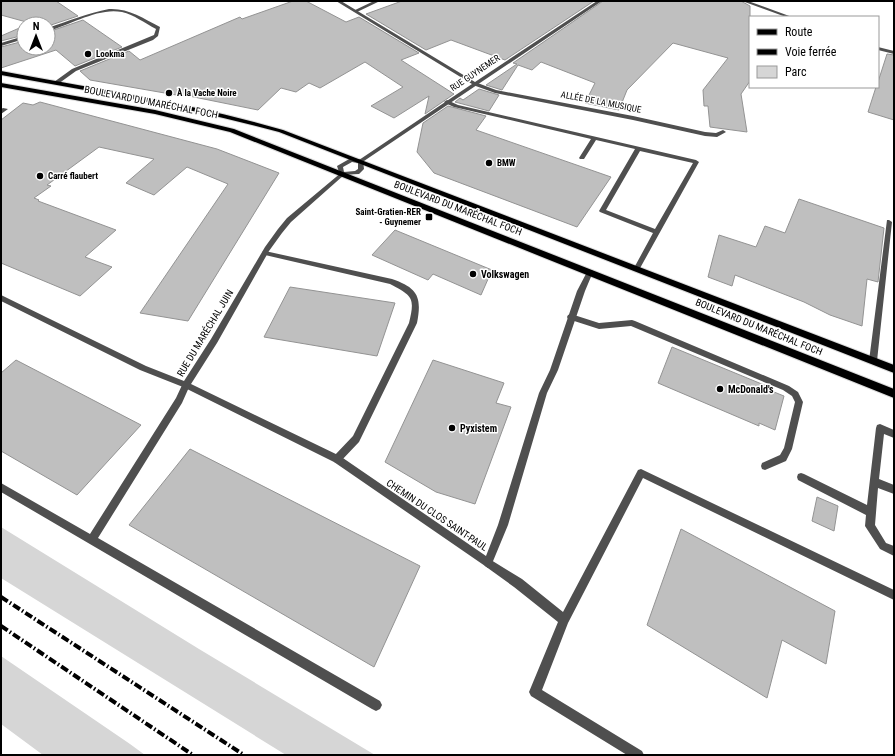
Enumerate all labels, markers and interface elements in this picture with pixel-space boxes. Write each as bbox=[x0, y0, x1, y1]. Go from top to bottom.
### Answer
north arrow bbox=[16, 16, 56, 56]
legend bbox=[749, 16, 879, 88]
text: N bbox=[33, 20, 40, 33]
text: Route bbox=[785, 25, 813, 39]
text: Voie ferrée bbox=[785, 45, 837, 59]
marker: Lookma bbox=[83, 49, 93, 59]
place label: Lookma bbox=[96, 49, 124, 59]
street label: RUE GUYNEMER bbox=[448, 53, 502, 93]
text: Parc bbox=[785, 65, 807, 79]
street label: BOULEVARD DU MARÉCHAL FOCH bbox=[83, 83, 219, 120]
place label: À la Vache Noire bbox=[177, 87, 237, 98]
marker: À la Vache Noire bbox=[164, 88, 174, 98]
street label: ALLÉE DE LA MUSIQUE bbox=[560, 88, 643, 115]
marker: BMW bbox=[484, 158, 494, 168]
place label: BMW bbox=[497, 158, 516, 168]
marker: Carré flaubert bbox=[35, 171, 45, 181]
place label: Carré flaubert bbox=[48, 171, 98, 181]
street label: BOULEVARD DU MARÉCHAL FOCH bbox=[393, 178, 524, 237]
place label: Saint-Gratien-RER - Guynemer bbox=[355, 207, 421, 227]
marker: Saint-Gratien-RER - Guynemer bbox=[424, 212, 434, 222]
marker: Volkswagen bbox=[468, 269, 478, 279]
place label: Volkswagen bbox=[481, 269, 529, 280]
street label: RUE DU MARÉCHAL JUIN bbox=[174, 287, 235, 378]
street label: BOULEVARD DU MARÉCHAL FOCH bbox=[694, 296, 824, 358]
marker: McDonald's bbox=[715, 384, 725, 394]
place label: McDonald's bbox=[728, 384, 774, 395]
marker: Pyxistem bbox=[447, 423, 457, 433]
place label: Pyxistem bbox=[460, 423, 497, 434]
street label: CHEMIN DU CLOS SAINT-PAUL bbox=[384, 477, 490, 553]

